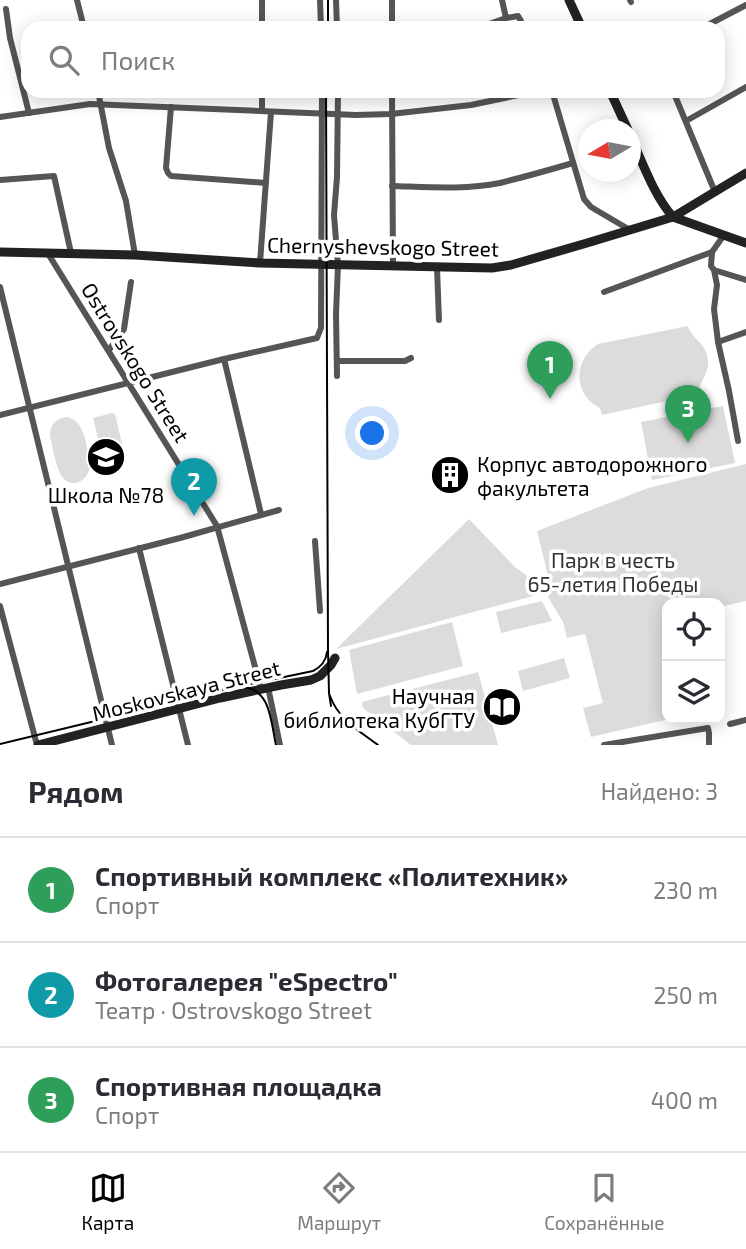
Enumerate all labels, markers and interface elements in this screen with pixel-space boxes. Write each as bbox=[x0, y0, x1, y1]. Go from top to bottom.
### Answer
search box bbox=[21, 21, 725, 98]
icon: search bbox=[45, 41, 83, 79]
text: Поиск bbox=[101, 44, 175, 75]
north arrow bbox=[578, 119, 641, 182]
street label: Chernyshevskogo Street bbox=[267, 231, 499, 261]
street label: Ostrovskogo Street bbox=[77, 278, 195, 446]
pin: 1 bbox=[527, 341, 573, 399]
pin: 3 bbox=[665, 385, 711, 443]
your location bbox=[355, 416, 389, 450]
school or university icon: Школа №78 bbox=[85, 436, 127, 478]
place label: Корпус автодорожного факультета bbox=[477, 451, 708, 501]
building icon: Корпус автодорожного факультета bbox=[429, 454, 471, 496]
pin: 2 bbox=[171, 458, 217, 516]
place label: Школа №78 bbox=[48, 482, 164, 507]
park label: Парк в честь 65-летия Победы bbox=[528, 547, 698, 596]
map controls bbox=[662, 598, 725, 724]
button: locate bbox=[662, 598, 725, 661]
street label: Moskovskaya Street bbox=[89, 655, 283, 725]
button: layers bbox=[662, 661, 725, 724]
place label: Научная библиотека КубГТУ bbox=[283, 683, 475, 733]
library icon: Научная библиотека КубГТУ bbox=[481, 686, 523, 728]
text: Рядом bbox=[28, 773, 124, 809]
text: Найдено: 3 bbox=[601, 777, 718, 805]
text: Спортивный комплекс «Политехник» bbox=[95, 860, 568, 891]
text: 1 bbox=[46, 876, 56, 904]
text: 230 m bbox=[653, 876, 718, 904]
text: Спорт bbox=[95, 891, 159, 919]
text: Фотогалерея "eSpectro" bbox=[95, 965, 398, 996]
text: 2 bbox=[44, 981, 58, 1009]
text: 250 m bbox=[654, 981, 718, 1009]
text: Театр · Ostrovskogo Street bbox=[95, 996, 372, 1024]
text: Спортивная площадка bbox=[95, 1070, 382, 1101]
text: 3 bbox=[44, 1086, 58, 1114]
text: 400 m bbox=[651, 1086, 718, 1114]
text: Спорт bbox=[95, 1101, 159, 1129]
tab: Карта bbox=[81, 1169, 134, 1234]
tab: Маршрут bbox=[297, 1169, 381, 1234]
tab: Сохранённые bbox=[544, 1169, 665, 1234]

